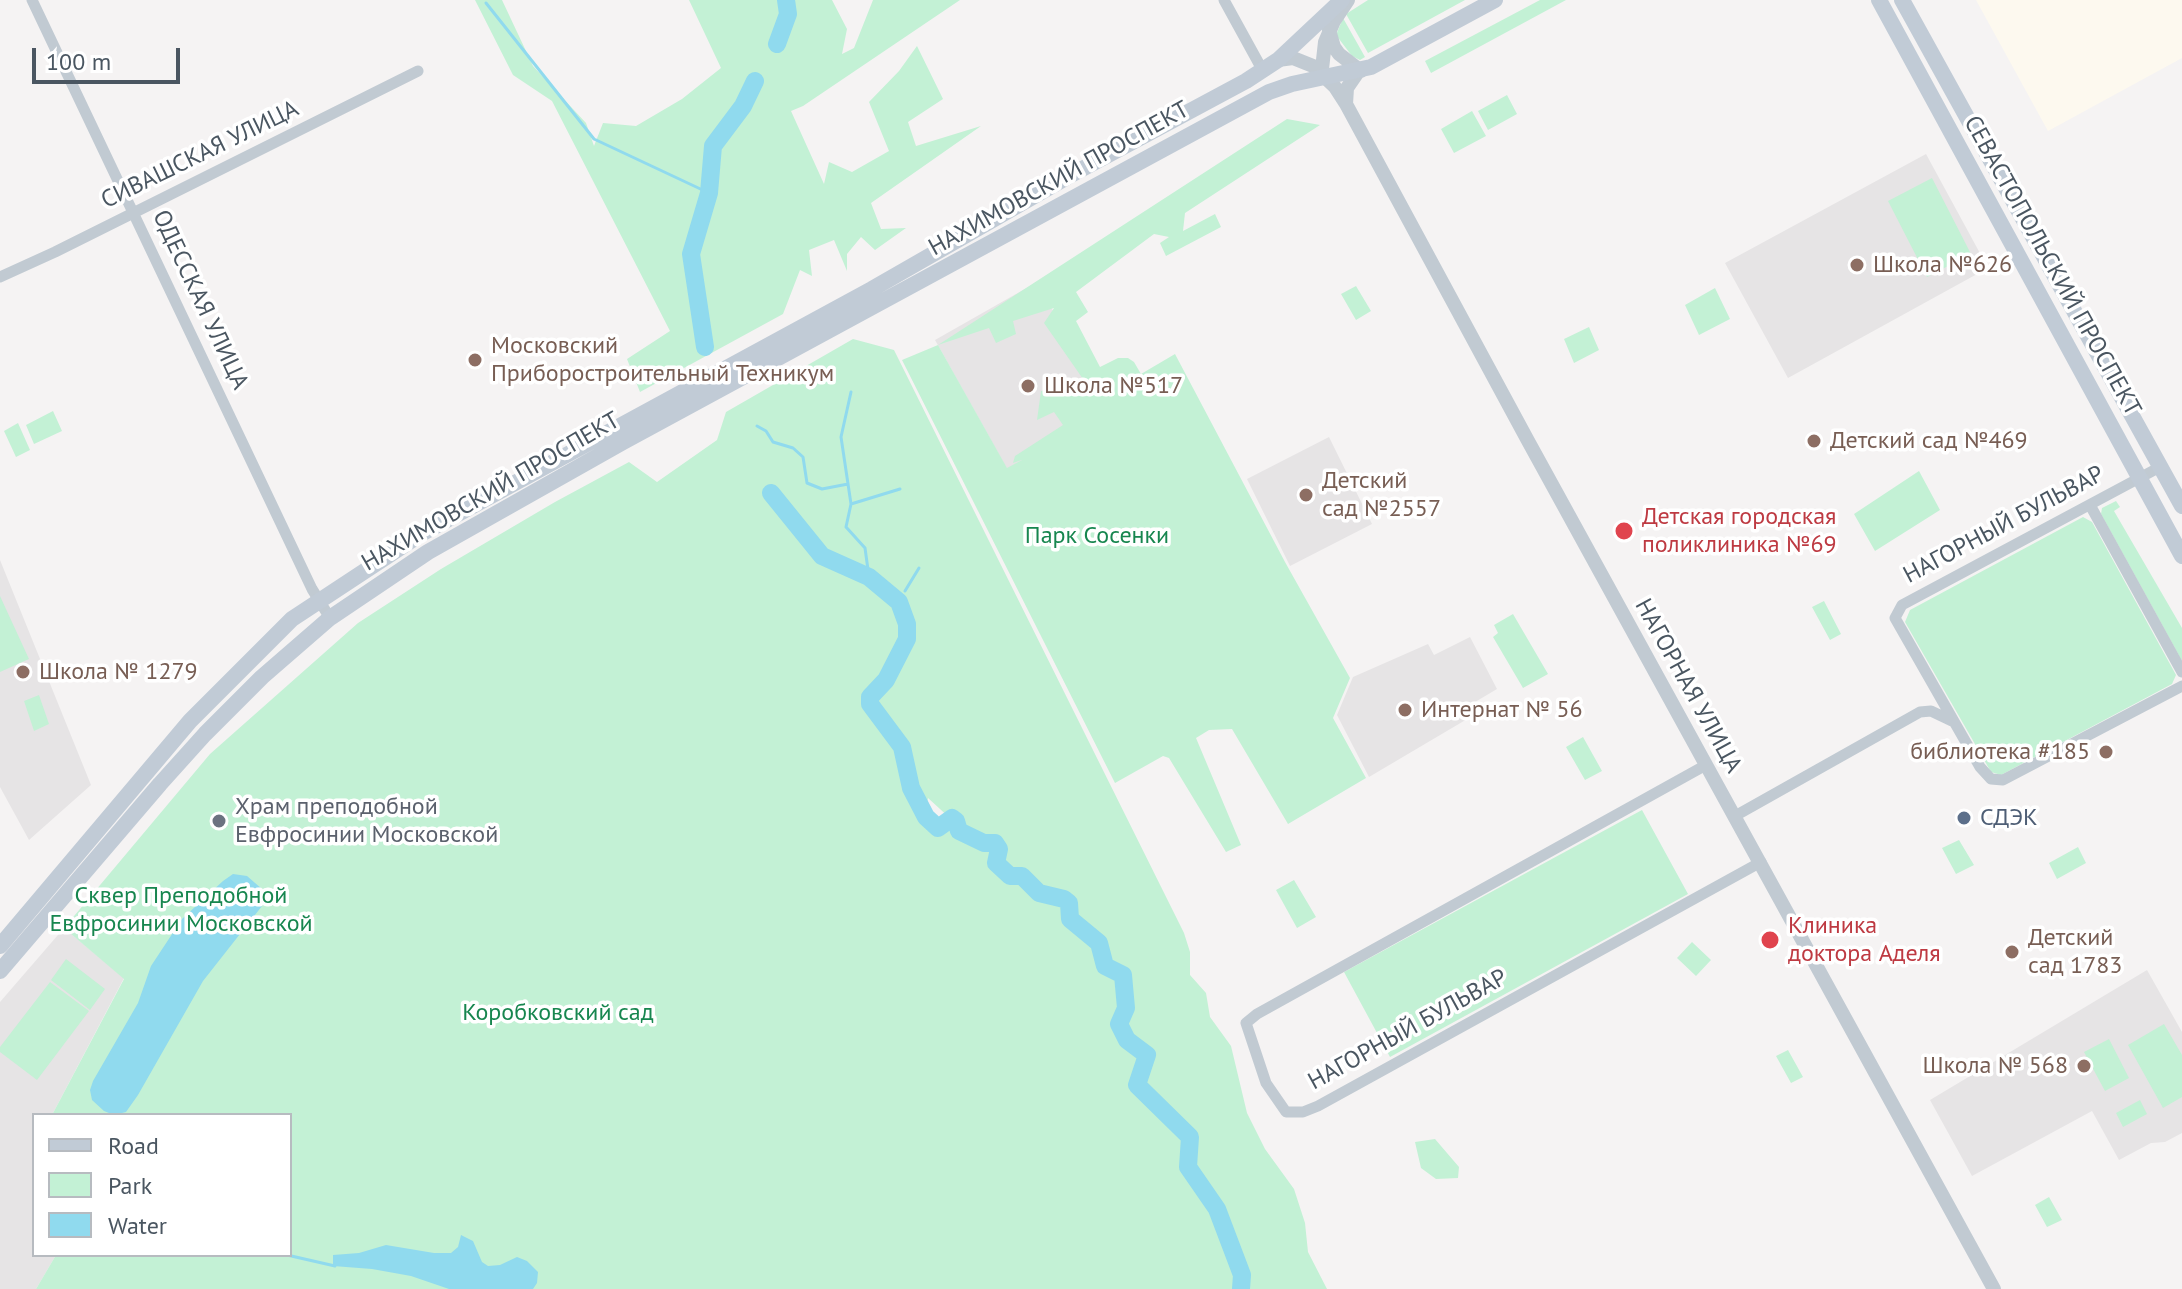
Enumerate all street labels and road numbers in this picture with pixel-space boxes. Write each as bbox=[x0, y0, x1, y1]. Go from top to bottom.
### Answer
street label: СИВАШСКАЯ УЛИЦА bbox=[97, 95, 303, 215]
street label: НАХИМОВСКИЙ ПРОСПЕКТ bbox=[924, 95, 1194, 263]
street label: СЕВАСТОПОЛЬСКИЙ ПРОСПЕКТ bbox=[1957, 111, 2147, 421]
street label: ОДЕССКАЯ УЛИЦА bbox=[146, 206, 254, 394]
street label: НАХИМОВСКИЙ ПРОСПЕКТ bbox=[357, 406, 625, 578]
street label: НАГОРНЫЙ БУЛЬВАР bbox=[1899, 460, 2109, 590]
street label: НАГОРНАЯ УЛИЦА bbox=[1628, 594, 1748, 778]
street label: НАГОРНЫЙ БУЛЬВАР bbox=[1304, 963, 1512, 1097]

